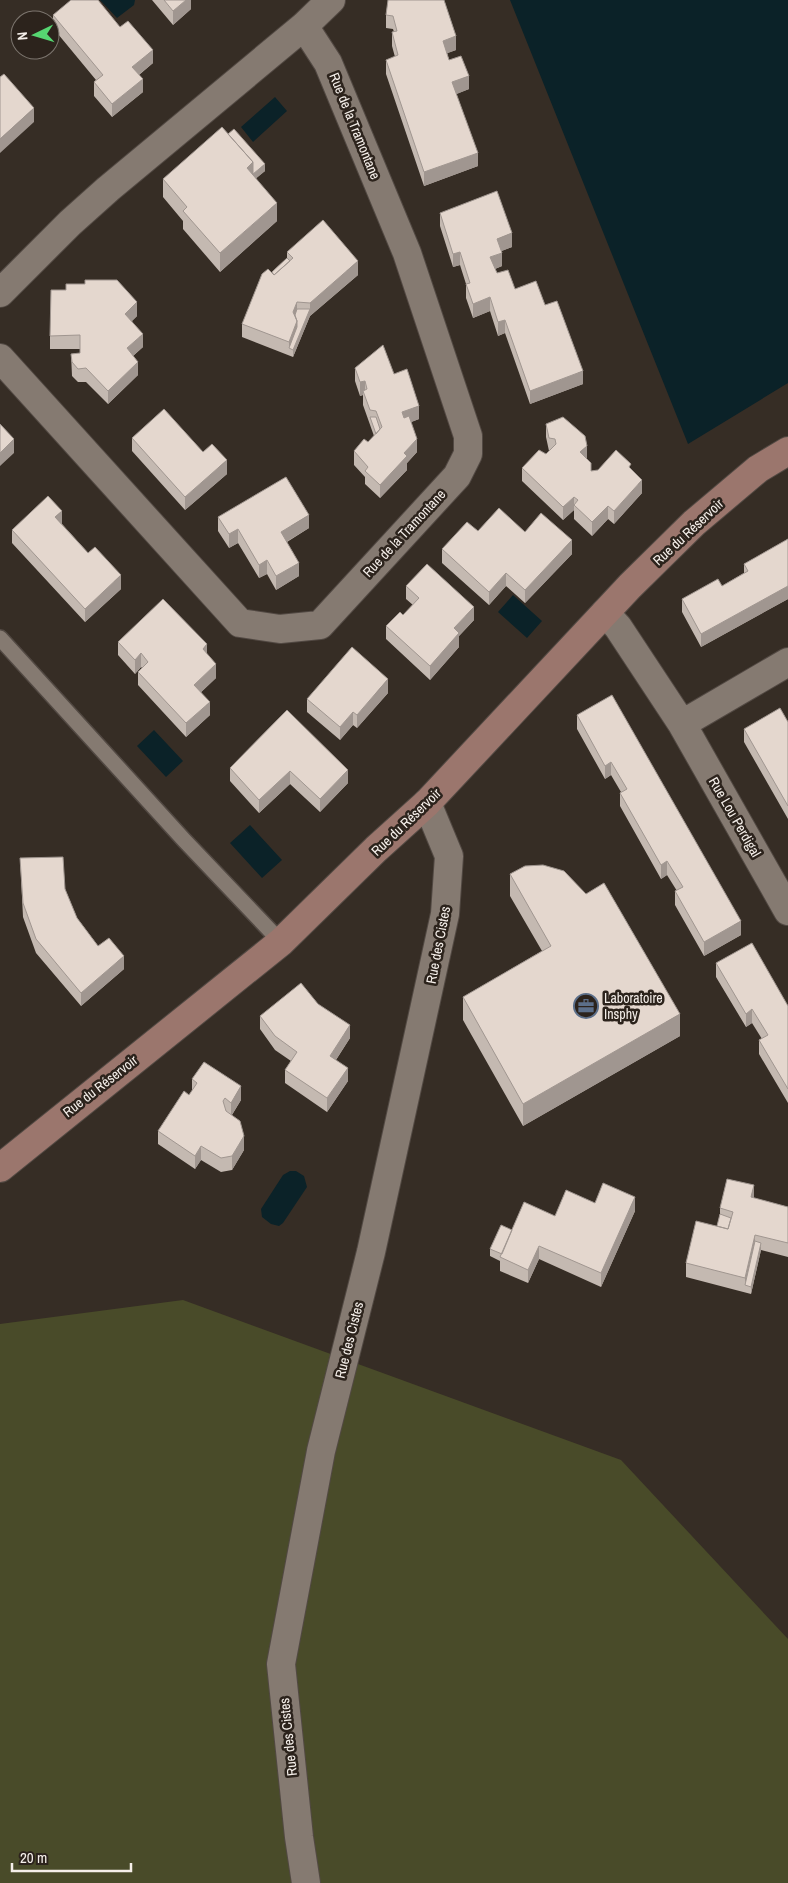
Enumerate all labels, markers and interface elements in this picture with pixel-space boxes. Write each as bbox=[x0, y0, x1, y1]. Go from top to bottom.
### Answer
north arrow bbox=[10, 10, 60, 60]
text: N bbox=[13, 31, 31, 41]
street label: Rue de la Tramontane bbox=[325, 70, 385, 182]
street label: Rue de la Tramontane bbox=[359, 485, 449, 581]
street label: Rue du Réservoir bbox=[649, 495, 727, 569]
street label: Rue Lou Perdigal bbox=[705, 774, 765, 860]
street label: Rue du Réservoir bbox=[367, 784, 445, 860]
street label: Rue des Cistes bbox=[422, 905, 454, 985]
place label: Laboratoire Insphy bbox=[604, 989, 663, 1023]
office icon: Laboratoire Insphy bbox=[573, 993, 599, 1019]
street label: Rue du Réservoir bbox=[59, 1051, 141, 1121]
street label: Rue des Cistes bbox=[331, 1299, 367, 1380]
street label: Rue des Cistes bbox=[275, 1697, 301, 1777]
scale bar bbox=[12, 1840, 131, 1872]
text: 20 m bbox=[20, 1847, 47, 1868]

